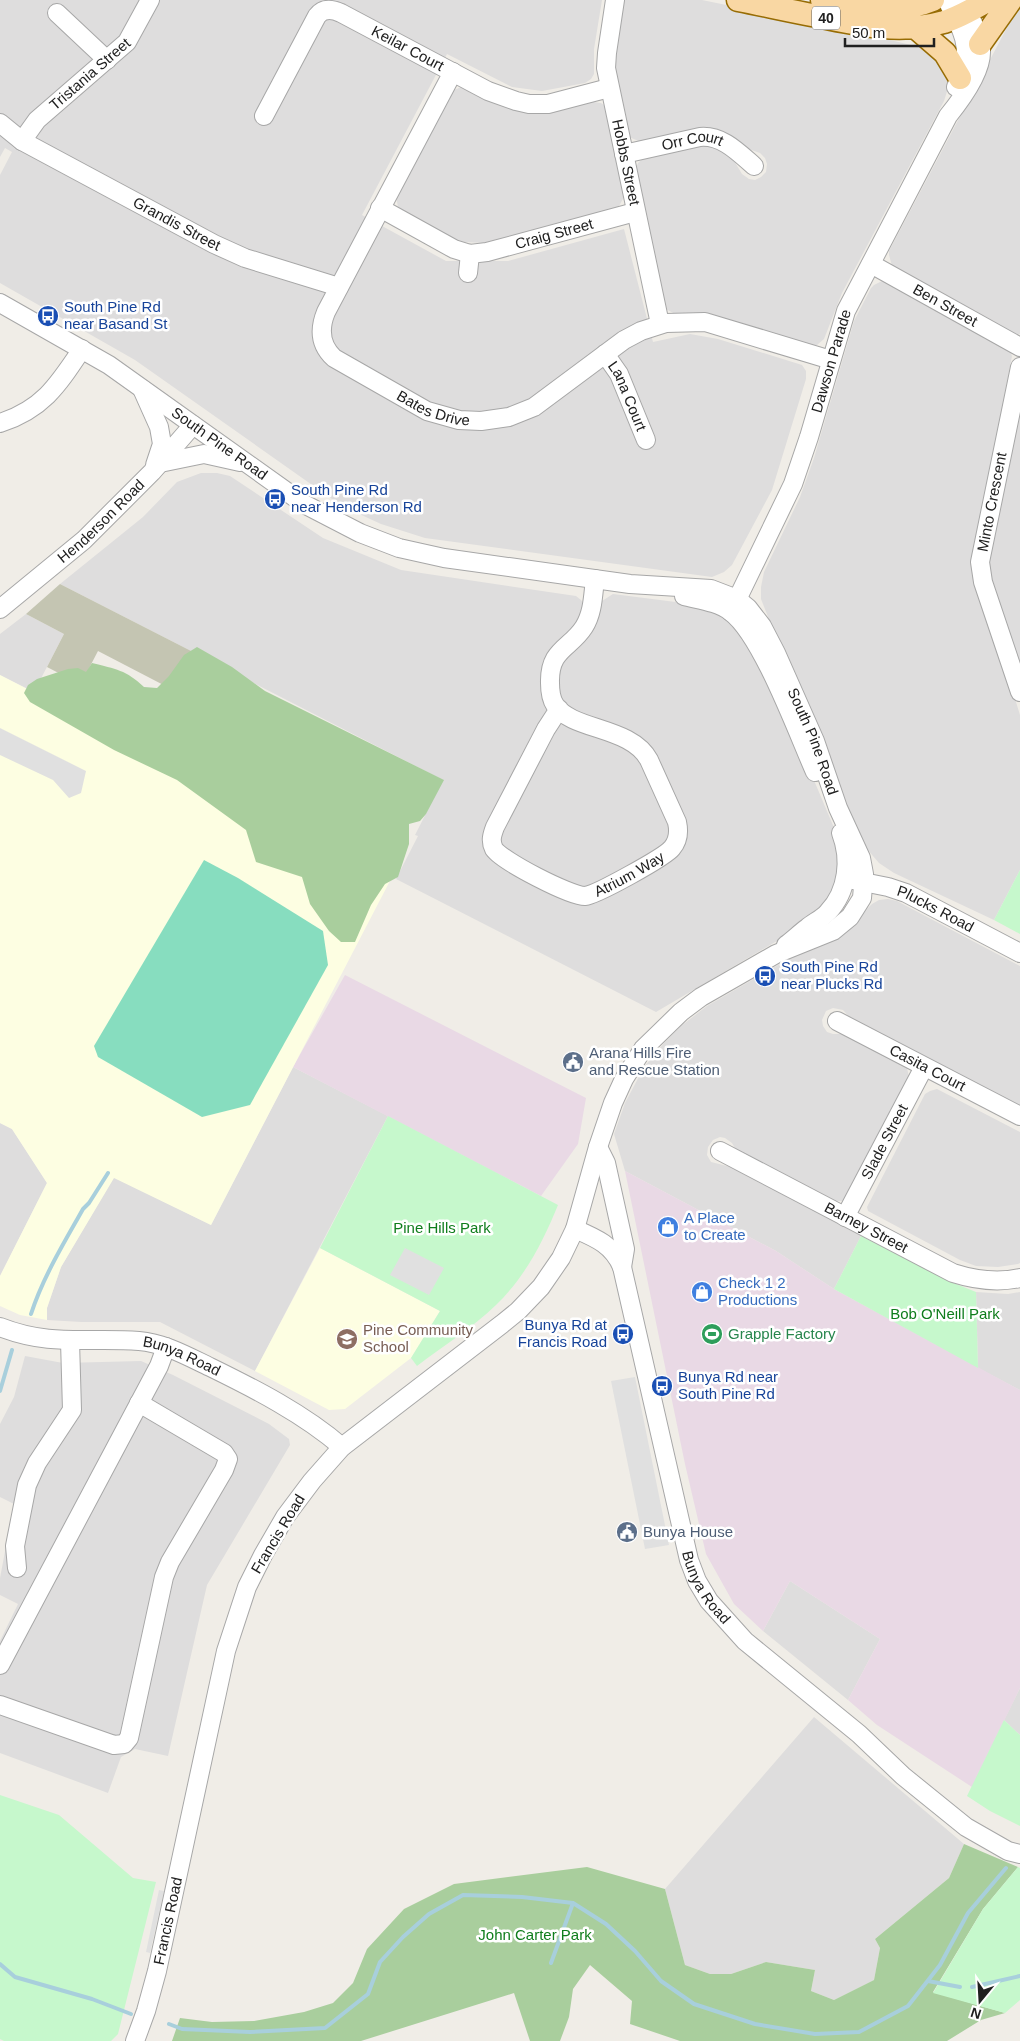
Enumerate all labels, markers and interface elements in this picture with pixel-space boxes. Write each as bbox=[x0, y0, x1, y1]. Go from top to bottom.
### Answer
road number: 40 bbox=[812, 7, 840, 30]
scale bar bbox=[845, 15, 934, 47]
street label: Keilar Court bbox=[369, 22, 448, 74]
text: 50 m bbox=[852, 24, 885, 41]
street label: Tristania Street bbox=[46, 34, 134, 113]
street label: Hobbs Street bbox=[609, 118, 644, 208]
street label: Orr Court bbox=[660, 128, 727, 153]
street label: Grandis Street bbox=[130, 193, 224, 254]
street label: Craig Street bbox=[513, 215, 596, 252]
street label: Ben Street bbox=[910, 280, 981, 330]
place label: South Pine Rd near Basand St bbox=[64, 298, 168, 332]
bus stop icon: South Pine Rd near Basand St bbox=[36, 304, 60, 328]
street label: Dawson Parade bbox=[808, 307, 854, 415]
street label: Lana Court bbox=[605, 358, 651, 434]
street label: Bates Drive bbox=[394, 387, 470, 429]
street label: South Pine Road bbox=[169, 403, 271, 483]
street label: Minto Crescent bbox=[974, 450, 1010, 553]
street label: Henderson Road bbox=[54, 476, 148, 566]
place label: South Pine Rd near Henderson Rd bbox=[291, 481, 422, 515]
bus stop icon: South Pine Rd near Henderson Rd bbox=[263, 487, 287, 511]
street label: South Pine Road bbox=[785, 685, 842, 797]
street label: Atrium Way bbox=[592, 848, 668, 900]
street label: Plucks Road bbox=[895, 882, 977, 935]
place label: South Pine Rd near Plucks Rd bbox=[781, 958, 883, 992]
bus stop icon: South Pine Rd near Plucks Rd bbox=[753, 964, 777, 988]
street label: Casita Court bbox=[887, 1041, 969, 1095]
place label: Arana Hills Fire and Rescue Station bbox=[589, 1044, 720, 1078]
public building icon: Arana Hills Fire and Rescue Station bbox=[561, 1050, 585, 1074]
street label: Slade Street bbox=[857, 1100, 911, 1182]
street label: Barney Street bbox=[822, 1198, 912, 1256]
place label: A Place to Create bbox=[684, 1209, 746, 1243]
shop icon: A Place to Create bbox=[656, 1215, 680, 1239]
park label: Pine Hills Park bbox=[393, 1219, 491, 1236]
place label: Check 1 2 Productions bbox=[718, 1274, 797, 1308]
shop icon: Check 1 2 Productions bbox=[690, 1280, 714, 1304]
park label: Bob O'Neill Park bbox=[890, 1305, 1000, 1322]
place label: Bunya Rd at Francis Road bbox=[518, 1316, 608, 1350]
place label: Pine Community School bbox=[363, 1321, 474, 1355]
bus stop icon: Bunya Rd at Francis Road bbox=[611, 1322, 635, 1346]
sports icon: Grapple Factory bbox=[700, 1322, 724, 1346]
place label: Grapple Factory bbox=[728, 1325, 836, 1342]
school or university icon: Pine Community School bbox=[335, 1327, 359, 1351]
street label: Bunya Road bbox=[142, 1332, 223, 1379]
place label: Bunya Rd near South Pine Rd bbox=[678, 1368, 778, 1402]
bus stop icon: Bunya Rd near South Pine Rd bbox=[650, 1374, 674, 1398]
street label: Francis Road bbox=[247, 1491, 308, 1576]
public building icon: Bunya House bbox=[615, 1520, 639, 1544]
place label: Bunya House bbox=[643, 1523, 733, 1540]
street label: Bunya Road bbox=[679, 1549, 734, 1627]
street label: Francis Road bbox=[150, 1876, 185, 1966]
park label: John Carter Park bbox=[478, 1926, 592, 1943]
north arrow bbox=[955, 1976, 1005, 2026]
text: N bbox=[969, 2004, 983, 2023]

